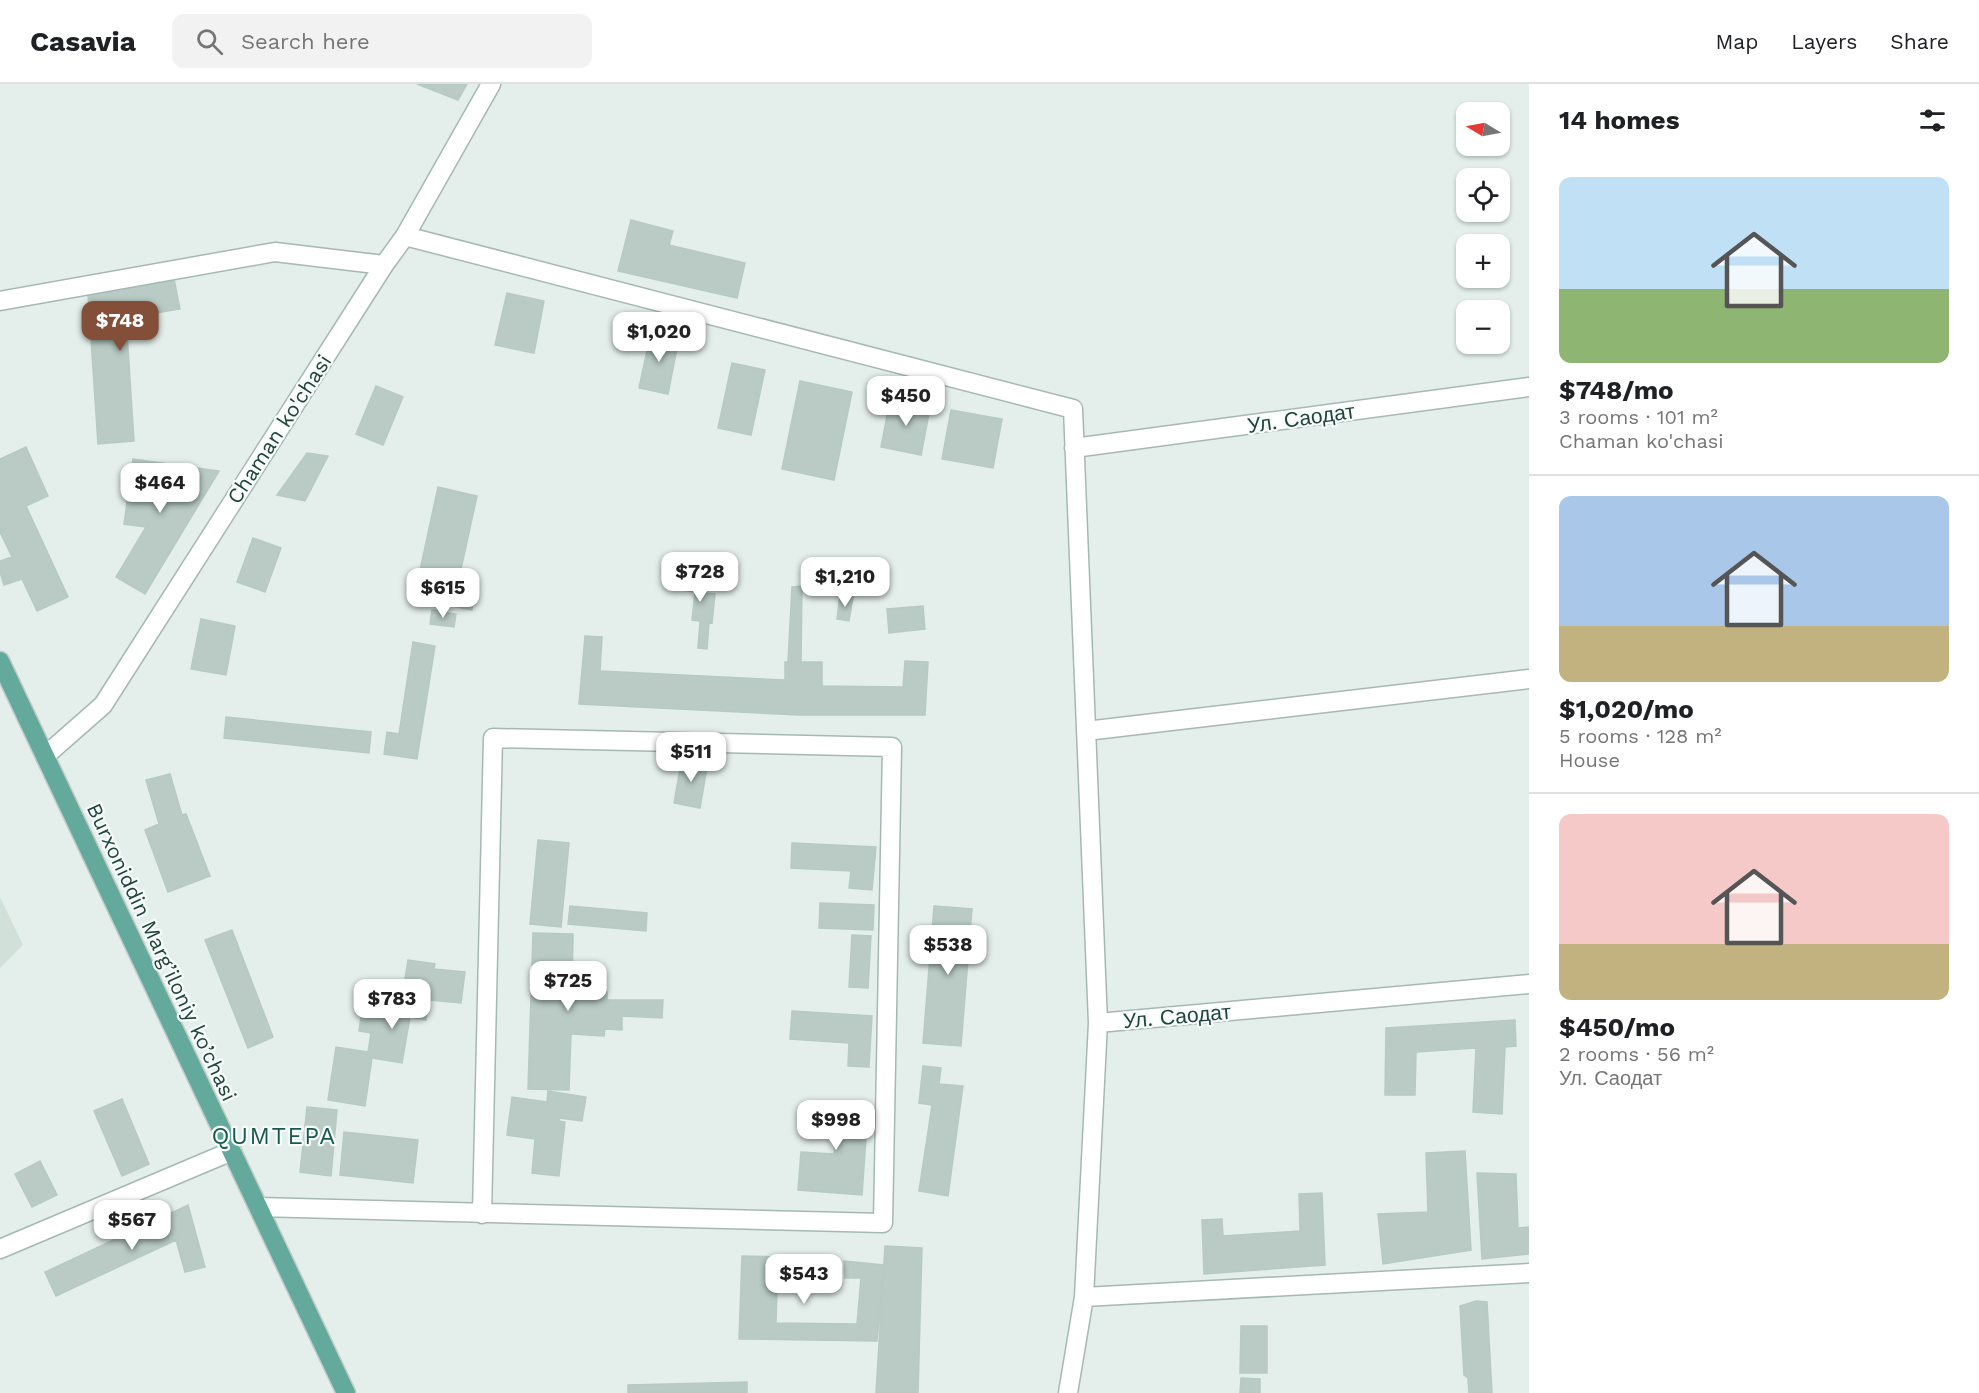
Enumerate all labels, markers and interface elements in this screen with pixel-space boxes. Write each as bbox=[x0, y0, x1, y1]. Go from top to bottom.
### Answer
search box bbox=[172, 14, 592, 68]
text: Casavia bbox=[30, 25, 136, 58]
icon: search bbox=[193, 25, 226, 58]
text: Search here bbox=[241, 29, 370, 54]
text: Map bbox=[1715, 29, 1758, 54]
text: Layers bbox=[1791, 29, 1857, 54]
text: Share bbox=[1890, 29, 1949, 54]
north arrow bbox=[1456, 102, 1510, 156]
map controls bbox=[1456, 102, 1510, 354]
icon: filters bbox=[1916, 104, 1949, 137]
text: 14 homes bbox=[1559, 105, 1680, 135]
button: locate bbox=[1456, 168, 1510, 222]
icon: home bbox=[1700, 216, 1808, 324]
button: + bbox=[1456, 234, 1510, 288]
button: − bbox=[1456, 300, 1510, 354]
pin: $748 bbox=[84, 301, 156, 352]
text: $748 bbox=[96, 308, 144, 332]
pin: $1,020 bbox=[610, 312, 708, 363]
text: $1,020 bbox=[627, 319, 691, 343]
street label: Chaman ko'chasi bbox=[221, 350, 337, 508]
text: $748/mo bbox=[1559, 375, 1674, 405]
pin: $450 bbox=[870, 376, 942, 427]
text: $450 bbox=[881, 383, 931, 407]
street label: Ул. Саодат bbox=[1246, 398, 1357, 438]
text: 3 rooms · 101 m² bbox=[1559, 405, 1718, 429]
text: Chaman ko'chasi bbox=[1559, 429, 1724, 453]
pin: $464 bbox=[124, 463, 196, 514]
text: $464 bbox=[135, 470, 185, 494]
icon: home bbox=[1700, 535, 1808, 643]
pin: $728 bbox=[664, 552, 736, 603]
pin: $1,210 bbox=[796, 557, 894, 608]
text: $728 bbox=[675, 559, 725, 583]
text: $1,210 bbox=[815, 564, 875, 588]
pin: $615 bbox=[407, 568, 479, 619]
text: $615 bbox=[420, 575, 466, 599]
text: $1,020/mo bbox=[1559, 694, 1694, 724]
text: 5 rooms · 128 m² bbox=[1559, 724, 1722, 748]
pin: $511 bbox=[655, 732, 727, 783]
text: $511 bbox=[670, 739, 712, 763]
text: House bbox=[1559, 748, 1620, 772]
street label: Burxoniddin Marg’iloniy ko’chasi bbox=[82, 799, 242, 1105]
icon: home bbox=[1700, 853, 1808, 961]
pin: $538 bbox=[912, 925, 984, 976]
text: $538 bbox=[924, 932, 972, 956]
pin: $725 bbox=[532, 961, 604, 1012]
text: $725 bbox=[544, 968, 592, 992]
pin: $783 bbox=[356, 979, 428, 1030]
text: $783 bbox=[368, 986, 416, 1010]
street label: Ул. Саодат bbox=[1122, 999, 1232, 1033]
text: $450/mo bbox=[1559, 1012, 1675, 1042]
text: 2 rooms · 56 m² bbox=[1559, 1042, 1714, 1066]
text: Ул. Саодат bbox=[1559, 1066, 1662, 1090]
pin: $998 bbox=[800, 1100, 872, 1151]
text: $998 bbox=[811, 1107, 861, 1131]
district label: QUMTEPA bbox=[211, 1122, 337, 1150]
pin: $567 bbox=[96, 1200, 168, 1251]
text: $567 bbox=[108, 1207, 156, 1231]
pin: $543 bbox=[768, 1254, 840, 1305]
text: $543 bbox=[779, 1261, 829, 1285]

